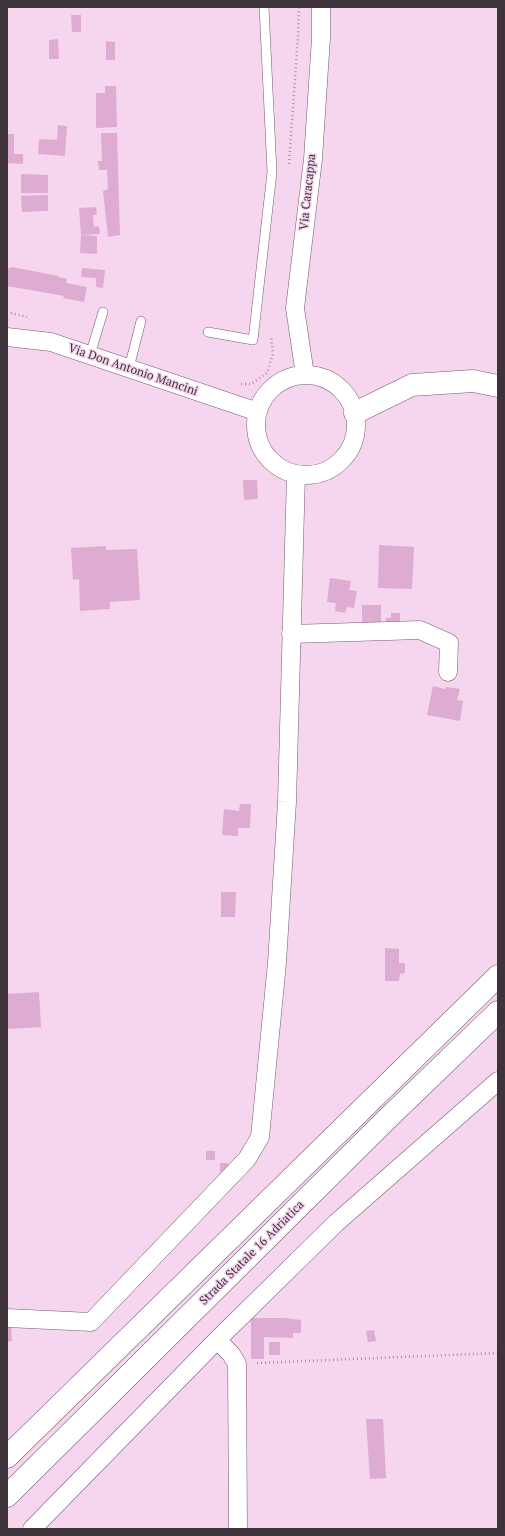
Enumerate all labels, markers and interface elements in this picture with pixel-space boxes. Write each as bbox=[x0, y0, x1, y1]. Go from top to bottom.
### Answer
street label: Via Caracappa bbox=[297, 153, 319, 231]
street label: Via Don Antonio Mancini bbox=[66, 341, 200, 399]
street label: Strada Statale 16 Adriatica bbox=[197, 1198, 307, 1308]

